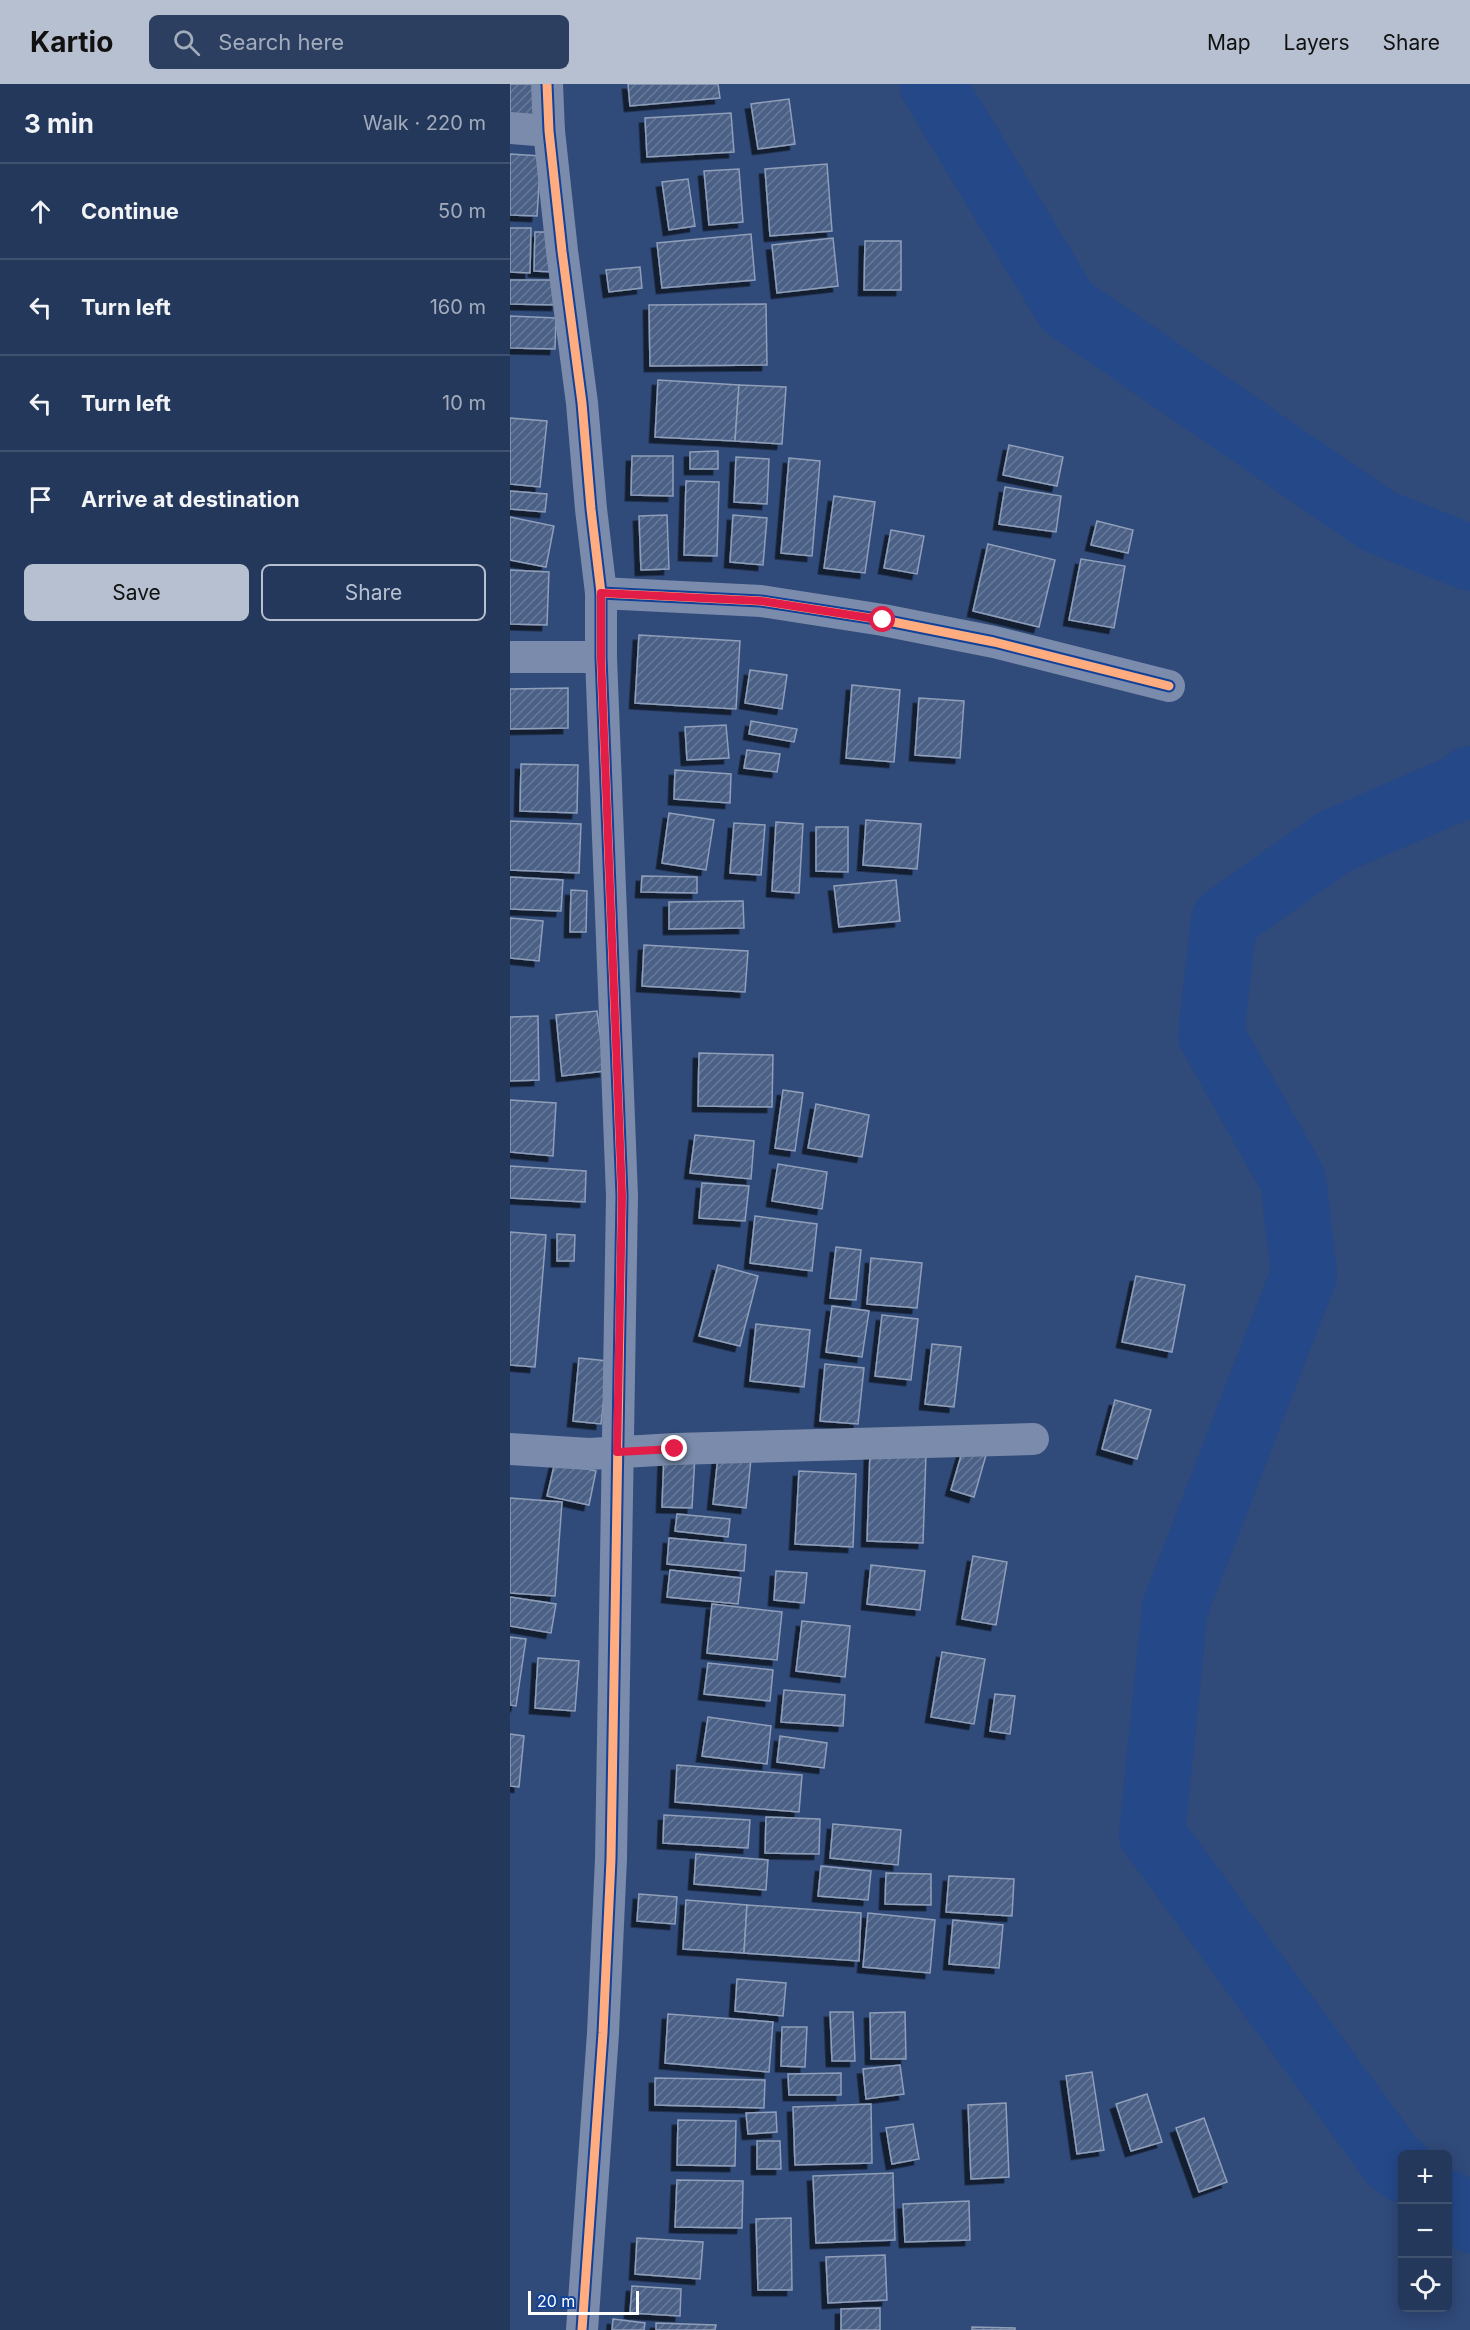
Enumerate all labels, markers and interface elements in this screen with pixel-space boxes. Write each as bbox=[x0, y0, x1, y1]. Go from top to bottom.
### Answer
search box bbox=[149, 15, 569, 69]
text: Kartio bbox=[30, 25, 113, 59]
icon: search bbox=[170, 26, 203, 59]
text: Search here bbox=[218, 29, 344, 55]
text: Map bbox=[1207, 30, 1251, 55]
text: Layers bbox=[1284, 30, 1350, 55]
text: Share bbox=[1383, 30, 1440, 55]
text: 3 min bbox=[24, 108, 94, 139]
text: Walk · 220 m bbox=[363, 111, 486, 135]
icon: ahead bbox=[24, 195, 57, 228]
text: Continue bbox=[81, 198, 179, 224]
text: 50 m bbox=[438, 199, 486, 223]
icon: left bbox=[24, 291, 57, 324]
text: Turn left bbox=[81, 294, 171, 320]
text: 160 m bbox=[430, 295, 486, 319]
icon: left bbox=[24, 387, 57, 420]
text: Turn left bbox=[81, 390, 171, 416]
text: 10 m bbox=[442, 391, 486, 415]
icon: arrive bbox=[24, 483, 57, 516]
text: Arrive at destination bbox=[81, 486, 300, 512]
button: Save bbox=[24, 564, 249, 621]
button: Share bbox=[261, 564, 486, 621]
route start bbox=[869, 606, 895, 632]
route end bbox=[661, 1435, 687, 1461]
map controls bbox=[1398, 2150, 1452, 2312]
button: + bbox=[1398, 2150, 1452, 2204]
button: − bbox=[1398, 2204, 1452, 2258]
button: locate bbox=[1398, 2258, 1452, 2312]
scale bar bbox=[528, 2288, 639, 2316]
text: 20 m bbox=[537, 2291, 575, 2311]

